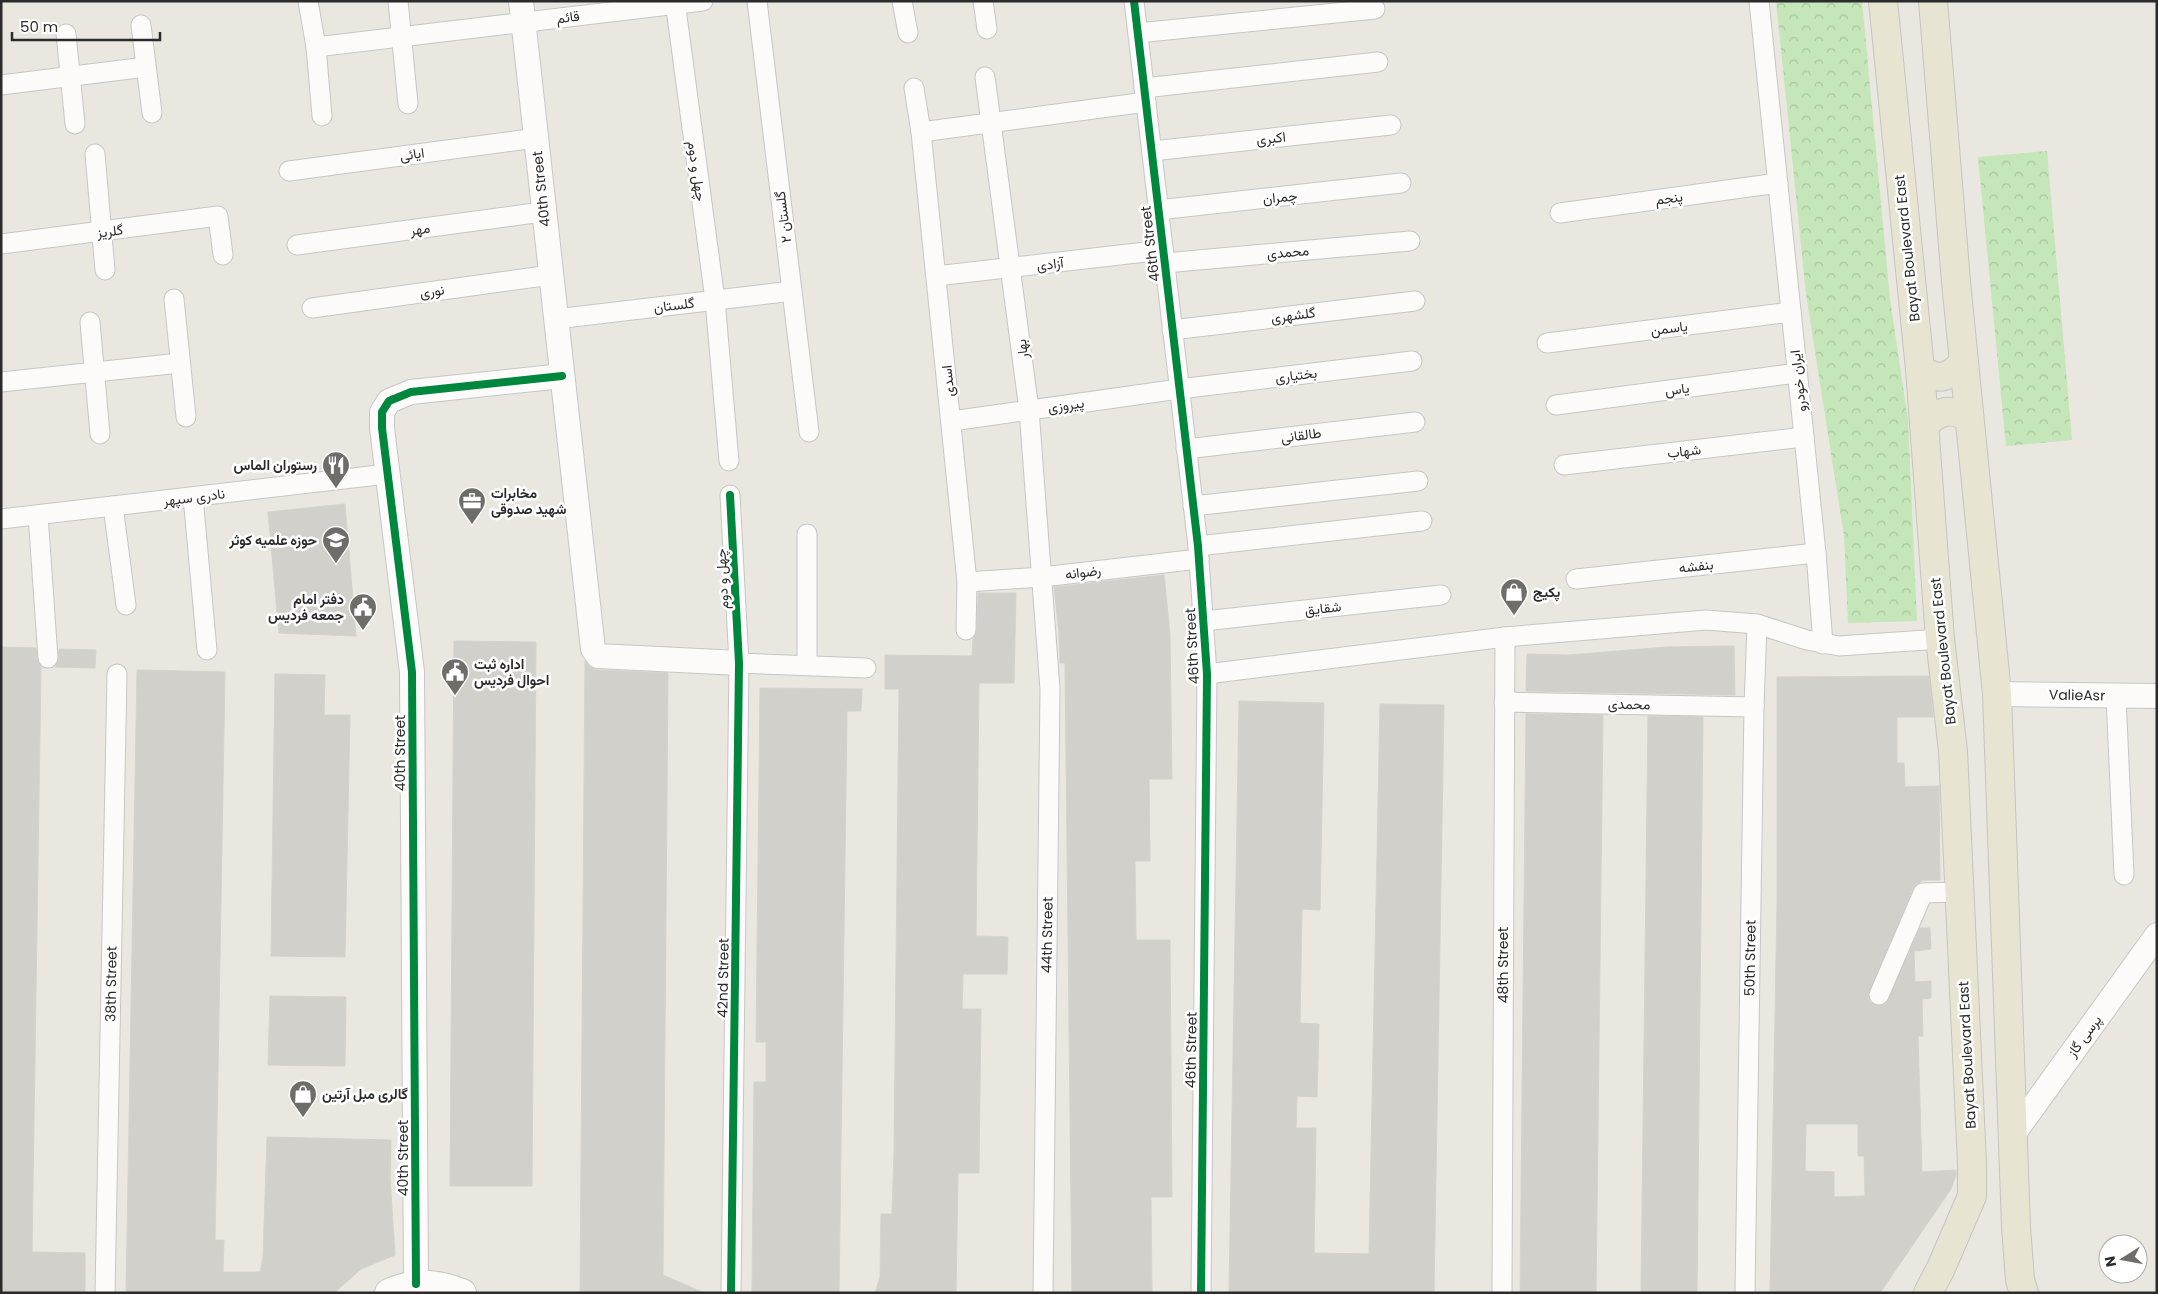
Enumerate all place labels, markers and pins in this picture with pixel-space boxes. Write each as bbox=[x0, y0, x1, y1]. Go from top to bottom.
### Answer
restaurant icon: رستوران الماس bbox=[321, 450, 351, 489]
place label: رستوران الماس bbox=[234, 455, 317, 475]
place label: مخابرات شهید صدوقی bbox=[491, 483, 567, 519]
office icon: مخابرات شهید صدوقی bbox=[457, 486, 487, 525]
school or university icon: حوزه علمیه کوثر bbox=[321, 525, 351, 564]
place label: حوزه علمیه کوثر bbox=[228, 530, 317, 550]
shop icon: پکیج bbox=[1499, 577, 1529, 616]
place label: پکیج bbox=[1533, 582, 1560, 602]
place label: دفتر امام جمعه فردیس bbox=[268, 589, 344, 625]
public building icon: دفتر امام جمعه فردیس bbox=[348, 592, 378, 631]
place label: اداره ثبت احوال فردیس bbox=[474, 654, 549, 690]
public building icon: اداره ثبت احوال فردیس bbox=[440, 657, 470, 696]
shop icon: گالری مبل آرتین bbox=[288, 1079, 318, 1118]
place label: گالری مبل آرتین bbox=[322, 1084, 408, 1104]

